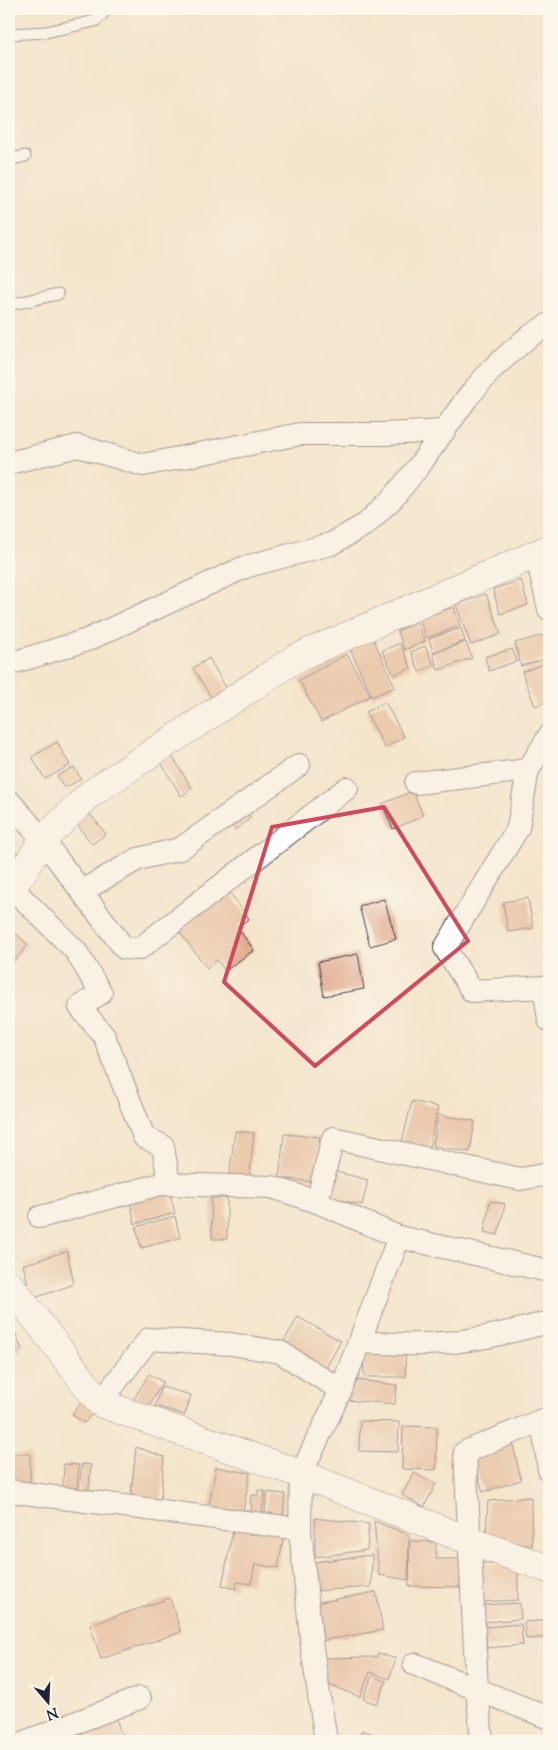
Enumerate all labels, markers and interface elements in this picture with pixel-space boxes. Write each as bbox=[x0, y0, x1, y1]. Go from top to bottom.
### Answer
north arrow bbox=[22, 1678, 72, 1728]
text: N bbox=[43, 1701, 60, 1724]

